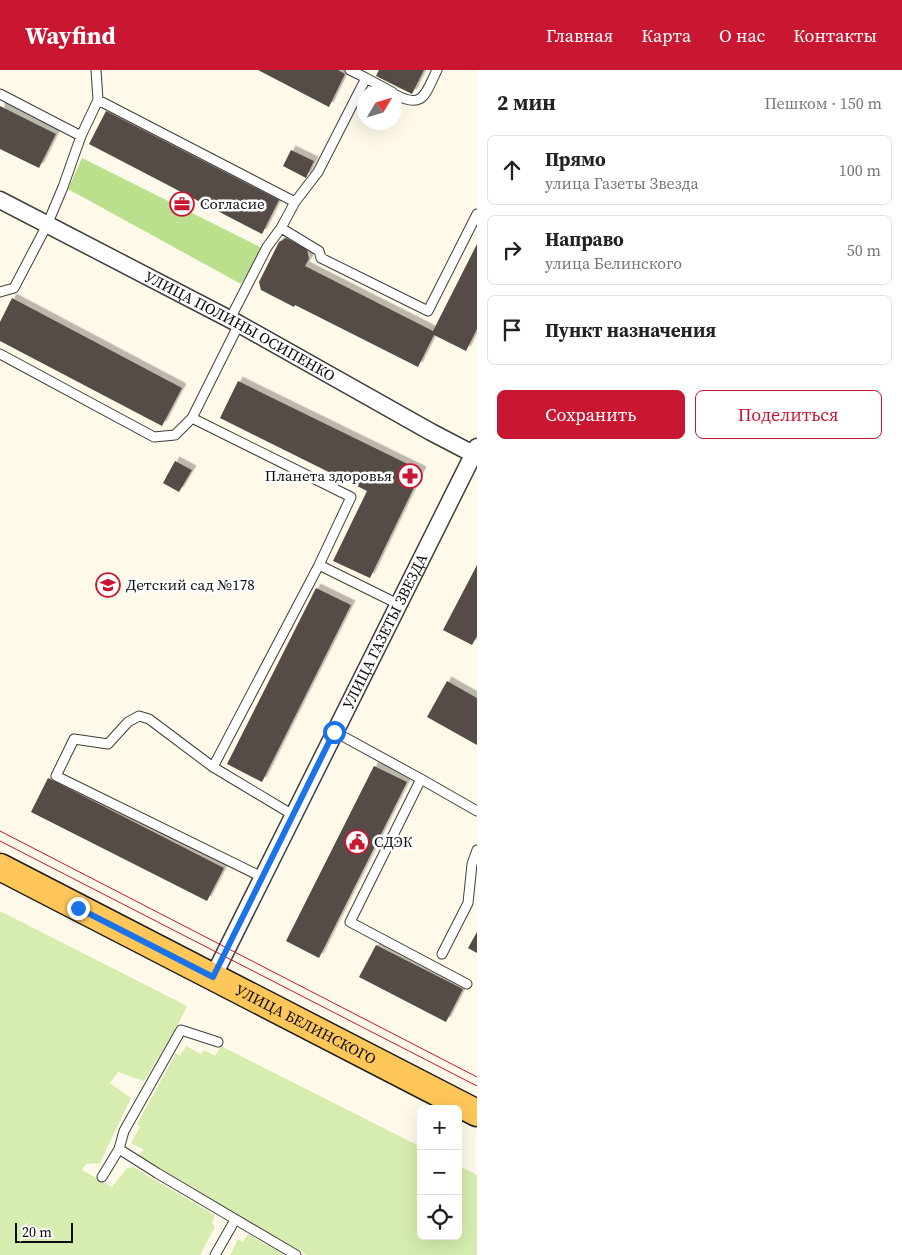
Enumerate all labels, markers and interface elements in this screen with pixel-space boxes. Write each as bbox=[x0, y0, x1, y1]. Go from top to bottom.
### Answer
text: Wayfind bbox=[25, 19, 116, 52]
text: Главная bbox=[546, 23, 613, 48]
text: Карта bbox=[641, 23, 691, 48]
text: О нас bbox=[719, 23, 765, 48]
text: Контакты bbox=[793, 23, 877, 48]
north arrow bbox=[357, 85, 402, 130]
text: 2 мин bbox=[497, 88, 556, 117]
text: Пешком · 150 m bbox=[764, 92, 882, 114]
text: Прямо bbox=[545, 146, 606, 172]
icon: ahead bbox=[498, 156, 526, 184]
text: 100 m bbox=[839, 159, 881, 181]
text: улица Газеты Звезда bbox=[545, 172, 699, 194]
office icon: Согласие bbox=[169, 191, 195, 217]
place label: Согласие bbox=[200, 193, 265, 214]
text: Направо bbox=[545, 226, 624, 252]
icon: right bbox=[498, 236, 526, 264]
text: 50 m bbox=[847, 239, 881, 261]
text: улица Белинского bbox=[545, 252, 682, 274]
street label: УЛИЦА ПОЛИНЫ ОСИПЕНКО bbox=[141, 266, 339, 386]
icon: arrive bbox=[498, 316, 526, 344]
text: Пункт назначения bbox=[545, 317, 716, 343]
button: Сохранить bbox=[497, 390, 685, 439]
button: Поделиться bbox=[695, 390, 882, 439]
pharmacy icon: Планета здоровья bbox=[397, 463, 423, 489]
place label: Планета здоровья bbox=[265, 465, 392, 486]
street label: УЛИЦА ГАЗЕТЫ ЗВЕЗДА bbox=[337, 550, 432, 713]
school or university icon: Детский сад №178 bbox=[95, 572, 121, 598]
place label: Детский сад №178 bbox=[126, 574, 255, 595]
route start bbox=[323, 721, 346, 744]
public building icon: СДЭК bbox=[344, 829, 370, 855]
place label: СДЭК bbox=[374, 831, 413, 852]
route end bbox=[67, 897, 90, 920]
street label: УЛИЦА БЕЛИНСКОГО bbox=[232, 979, 380, 1069]
map controls bbox=[417, 1105, 462, 1240]
button: + bbox=[417, 1105, 462, 1150]
button: − bbox=[417, 1150, 462, 1195]
button: locate bbox=[417, 1195, 462, 1240]
scale bar bbox=[15, 1220, 72, 1243]
text: 20 m bbox=[22, 1222, 52, 1242]

